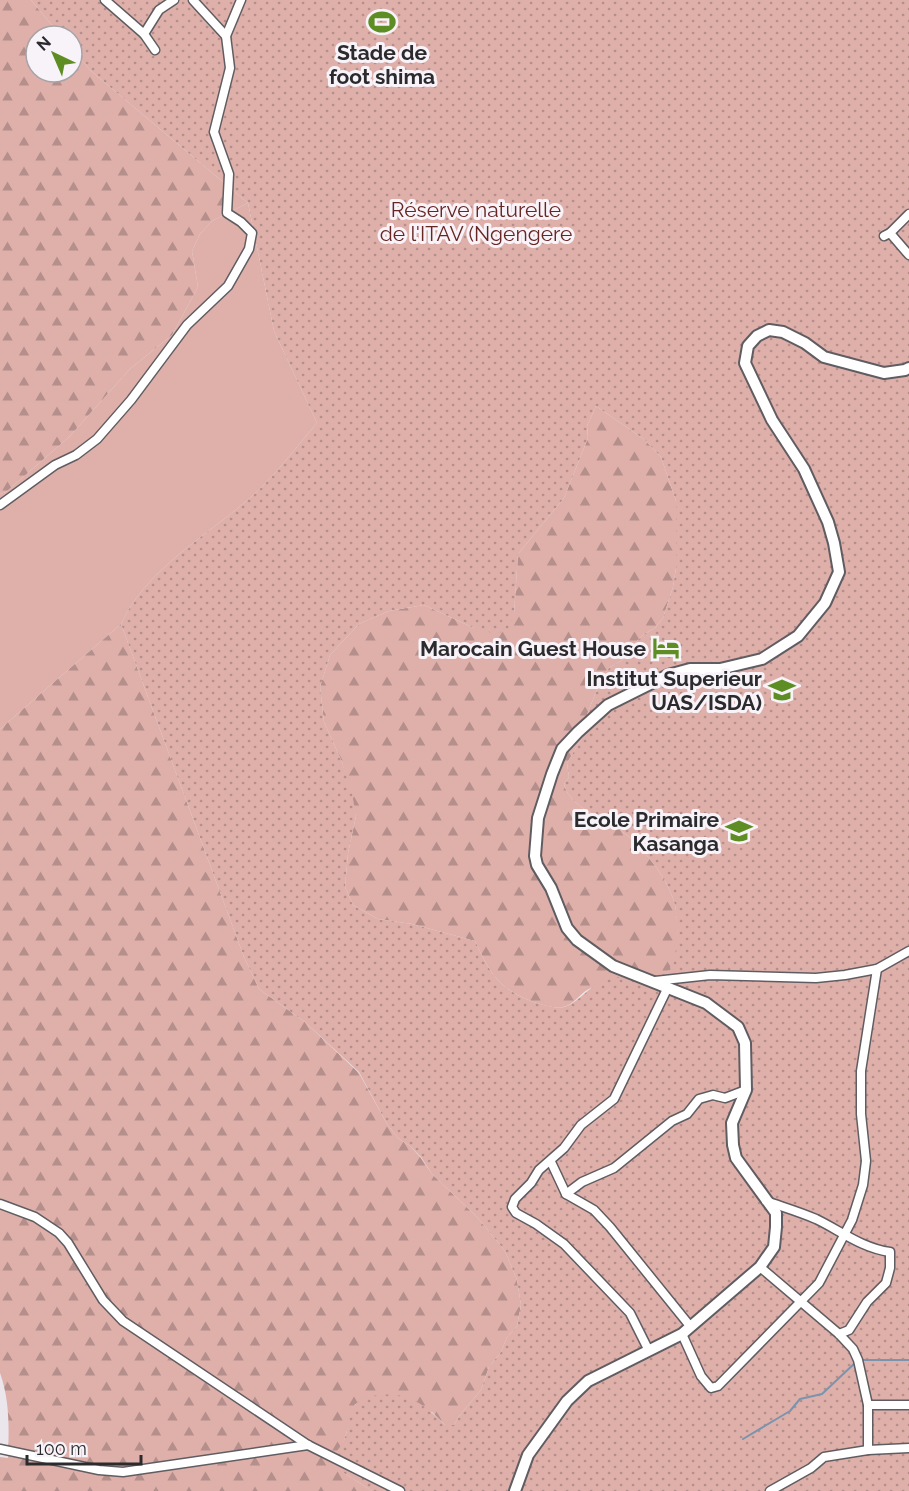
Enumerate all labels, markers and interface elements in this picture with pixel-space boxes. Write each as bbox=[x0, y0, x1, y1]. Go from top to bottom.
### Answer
sports icon: Stade de foot shima bbox=[367, 7, 397, 37]
north arrow bbox=[24, 24, 84, 84]
text: N bbox=[33, 32, 55, 55]
place label: Stade de foot shima bbox=[329, 40, 435, 89]
park label: Réserve naturelle de l'ITAV (Ngengere bbox=[380, 197, 572, 246]
hotel icon: Marocain Guest House bbox=[651, 633, 681, 663]
place label: Marocain Guest House bbox=[420, 636, 646, 661]
place label: Institut Superieur UAS/ISDA) bbox=[587, 666, 762, 715]
school or university icon: Institut Superieur UAS/ISDA) bbox=[767, 675, 797, 705]
place label: Ecole Primaire Kasanga bbox=[574, 807, 719, 856]
school or university icon: Ecole Primaire Kasanga bbox=[724, 816, 754, 846]
scale bar bbox=[27, 1428, 141, 1466]
text: 100 m bbox=[36, 1438, 87, 1459]

